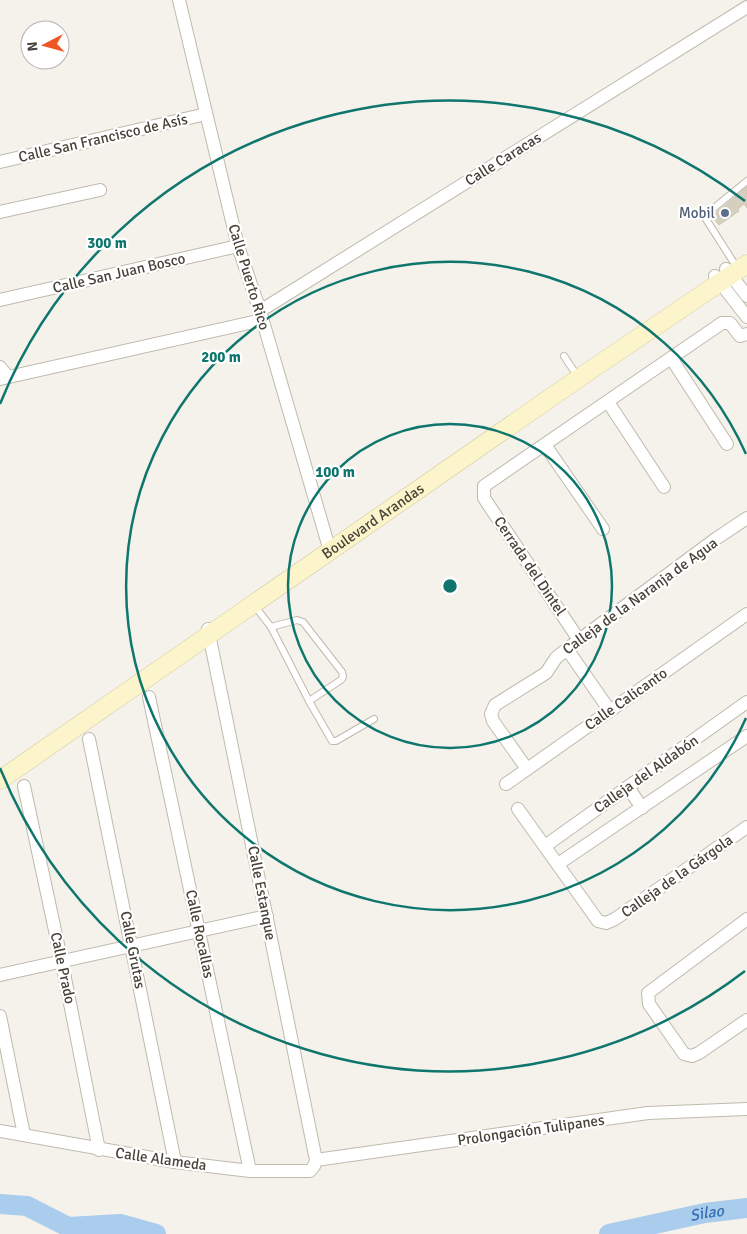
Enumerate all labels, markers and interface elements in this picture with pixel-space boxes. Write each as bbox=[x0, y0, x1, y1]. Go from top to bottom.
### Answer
north arrow bbox=[20, 20, 70, 70]
text: N bbox=[24, 41, 42, 52]
street label: Calle San Francisco de Asís bbox=[17, 110, 190, 166]
street label: Calle Caracas bbox=[461, 128, 545, 190]
place label: Mobil bbox=[679, 204, 715, 222]
marker: Mobil bbox=[719, 207, 731, 219]
street label: Calle Puerto Rico bbox=[224, 222, 274, 332]
text: 300 m bbox=[87, 234, 127, 252]
street label: Calle San Juan Bosco bbox=[51, 249, 187, 297]
text: 200 m bbox=[201, 348, 241, 366]
text: 100 m bbox=[315, 463, 355, 481]
street label: Boulevard Arandas bbox=[318, 479, 428, 563]
street label: Cerrada del Dintel bbox=[490, 513, 570, 619]
street label: Calleja de la Naranja de Agua bbox=[559, 534, 721, 658]
centre of rings bbox=[441, 577, 459, 595]
street label: Calle Calicanto bbox=[581, 664, 671, 734]
street label: Calleja del Aldabón bbox=[590, 731, 702, 817]
street label: Calleja de la Gárgola bbox=[618, 831, 736, 921]
street label: Calle Estanque bbox=[244, 844, 280, 942]
street label: Calle Rocallas bbox=[182, 888, 218, 980]
street label: Calle Grutas bbox=[117, 910, 149, 991]
street label: Calle Prado bbox=[47, 930, 79, 1006]
street label: Prolongación Tulipanes bbox=[456, 1111, 606, 1149]
street label: Calle Alameda bbox=[114, 1144, 208, 1174]
water label: Silao bbox=[688, 1201, 726, 1226]

